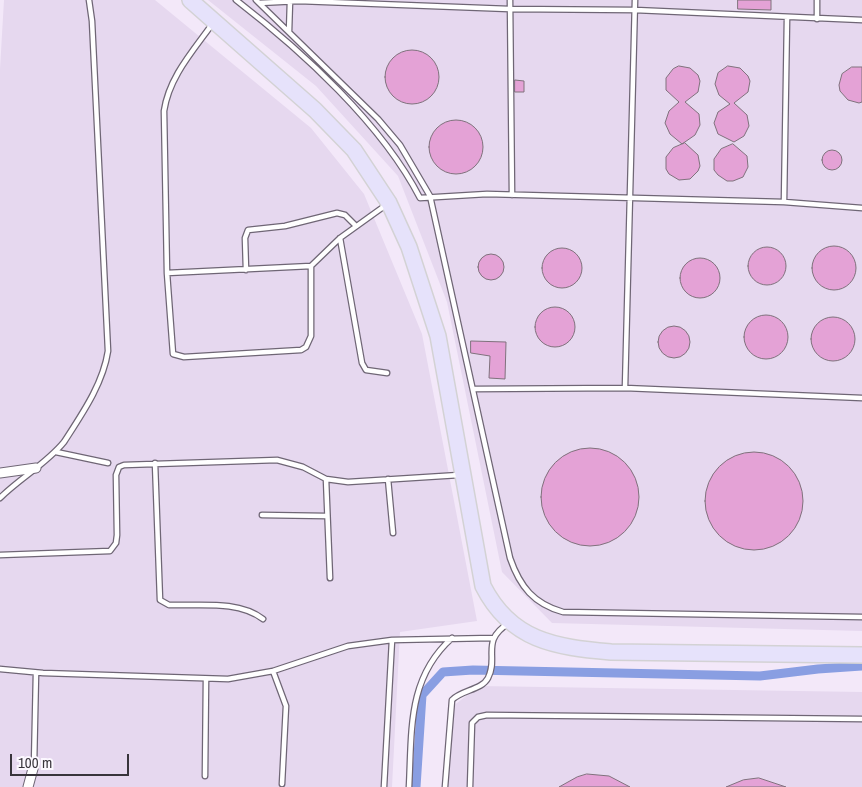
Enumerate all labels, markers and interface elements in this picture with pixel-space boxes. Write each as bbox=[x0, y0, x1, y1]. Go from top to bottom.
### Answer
scale bar bbox=[12, 744, 131, 776]
text: 100 m bbox=[18, 752, 52, 773]

